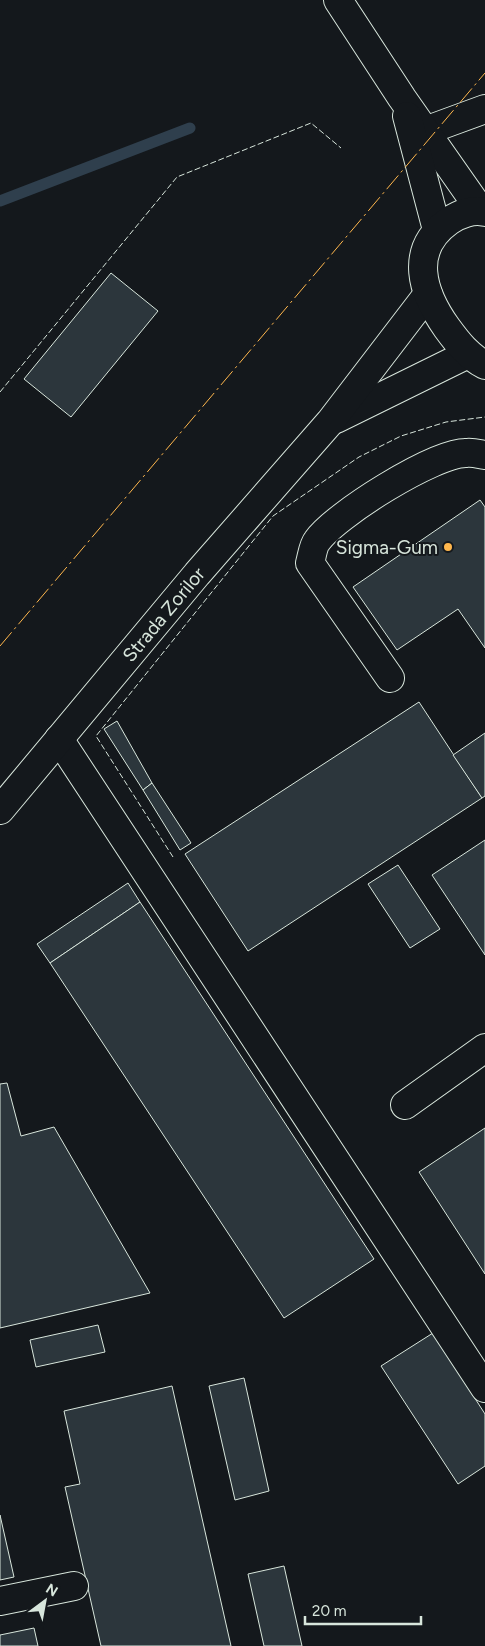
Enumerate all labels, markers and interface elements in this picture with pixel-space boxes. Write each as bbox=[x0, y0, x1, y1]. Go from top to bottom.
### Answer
place label: Sigma-Gum bbox=[336, 536, 438, 559]
marker: Sigma-Gum bbox=[442, 541, 454, 553]
street label: Strada Zorilor bbox=[118, 562, 210, 667]
north arrow bbox=[20, 1576, 70, 1626]
text: N bbox=[43, 1580, 61, 1600]
scale bar bbox=[305, 1594, 421, 1626]
text: 20 m bbox=[312, 1602, 346, 1620]

